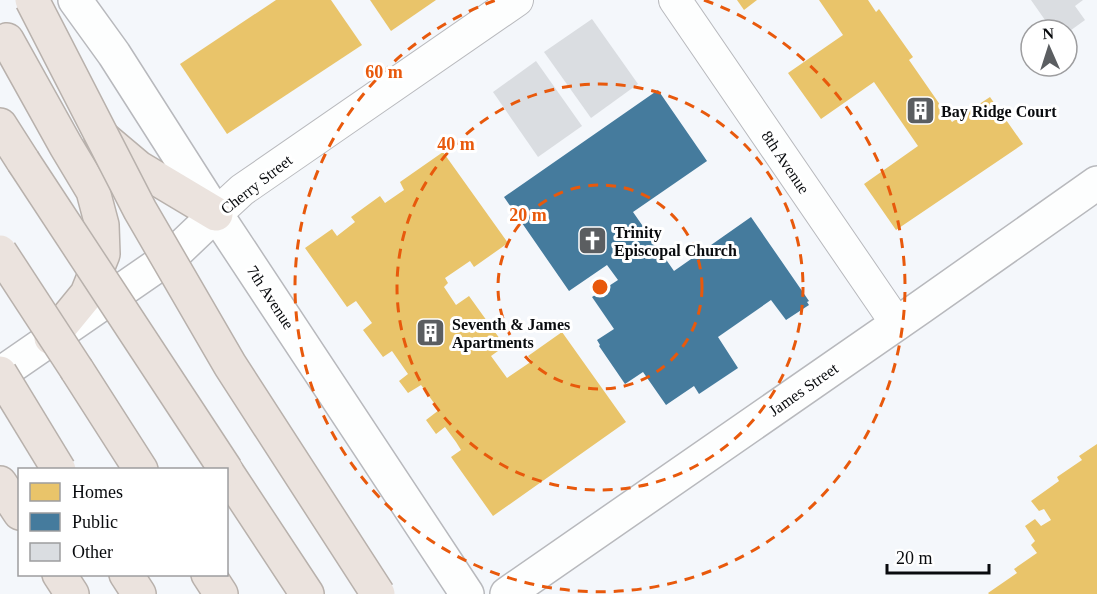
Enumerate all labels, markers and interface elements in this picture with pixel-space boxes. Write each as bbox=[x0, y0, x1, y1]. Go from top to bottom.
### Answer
north arrow bbox=[1019, 18, 1079, 78]
text: N bbox=[1042, 25, 1055, 42]
text: 60 m bbox=[365, 62, 403, 82]
building icon: Bay Ridge Court bbox=[904, 95, 936, 127]
place label: Bay Ridge Court bbox=[941, 103, 1057, 121]
street label: 8th Avenue bbox=[758, 128, 813, 197]
text: 40 m bbox=[437, 134, 475, 154]
street label: Cherry Street bbox=[217, 151, 296, 218]
text: 20 m bbox=[509, 205, 547, 225]
place label: Trinity Episcopal Church bbox=[614, 224, 737, 260]
church icon: Trinity Episcopal Church bbox=[577, 225, 609, 257]
street label: 7th Avenue bbox=[244, 262, 297, 332]
centre of rings bbox=[590, 277, 610, 297]
place label: Seventh & James Apartments bbox=[452, 316, 570, 352]
building icon: Seventh & James Apartments bbox=[415, 317, 447, 349]
street label: James Street bbox=[765, 359, 842, 419]
legend bbox=[18, 468, 228, 576]
text: Homes bbox=[72, 482, 123, 502]
text: Public bbox=[72, 512, 118, 532]
scale bar bbox=[887, 537, 989, 575]
text: Other bbox=[72, 542, 113, 562]
text: 20 m bbox=[896, 548, 933, 568]

